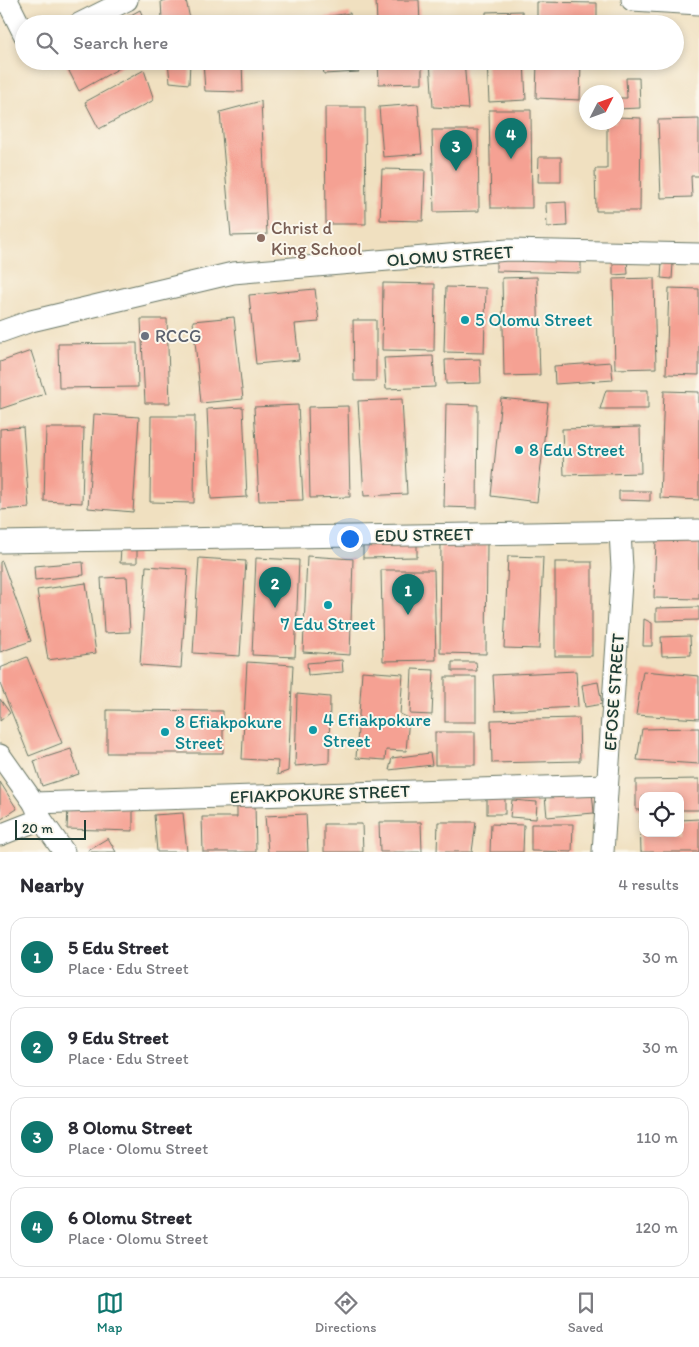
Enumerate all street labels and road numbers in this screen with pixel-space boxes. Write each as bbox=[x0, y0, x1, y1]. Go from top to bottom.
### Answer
street label: OLOMU STREET bbox=[386, 241, 514, 271]
street label: EDU STREET bbox=[374, 523, 474, 547]
street label: EFOSE STREET bbox=[599, 632, 629, 752]
street label: EFIAKPOKURE STREET bbox=[230, 780, 410, 808]

